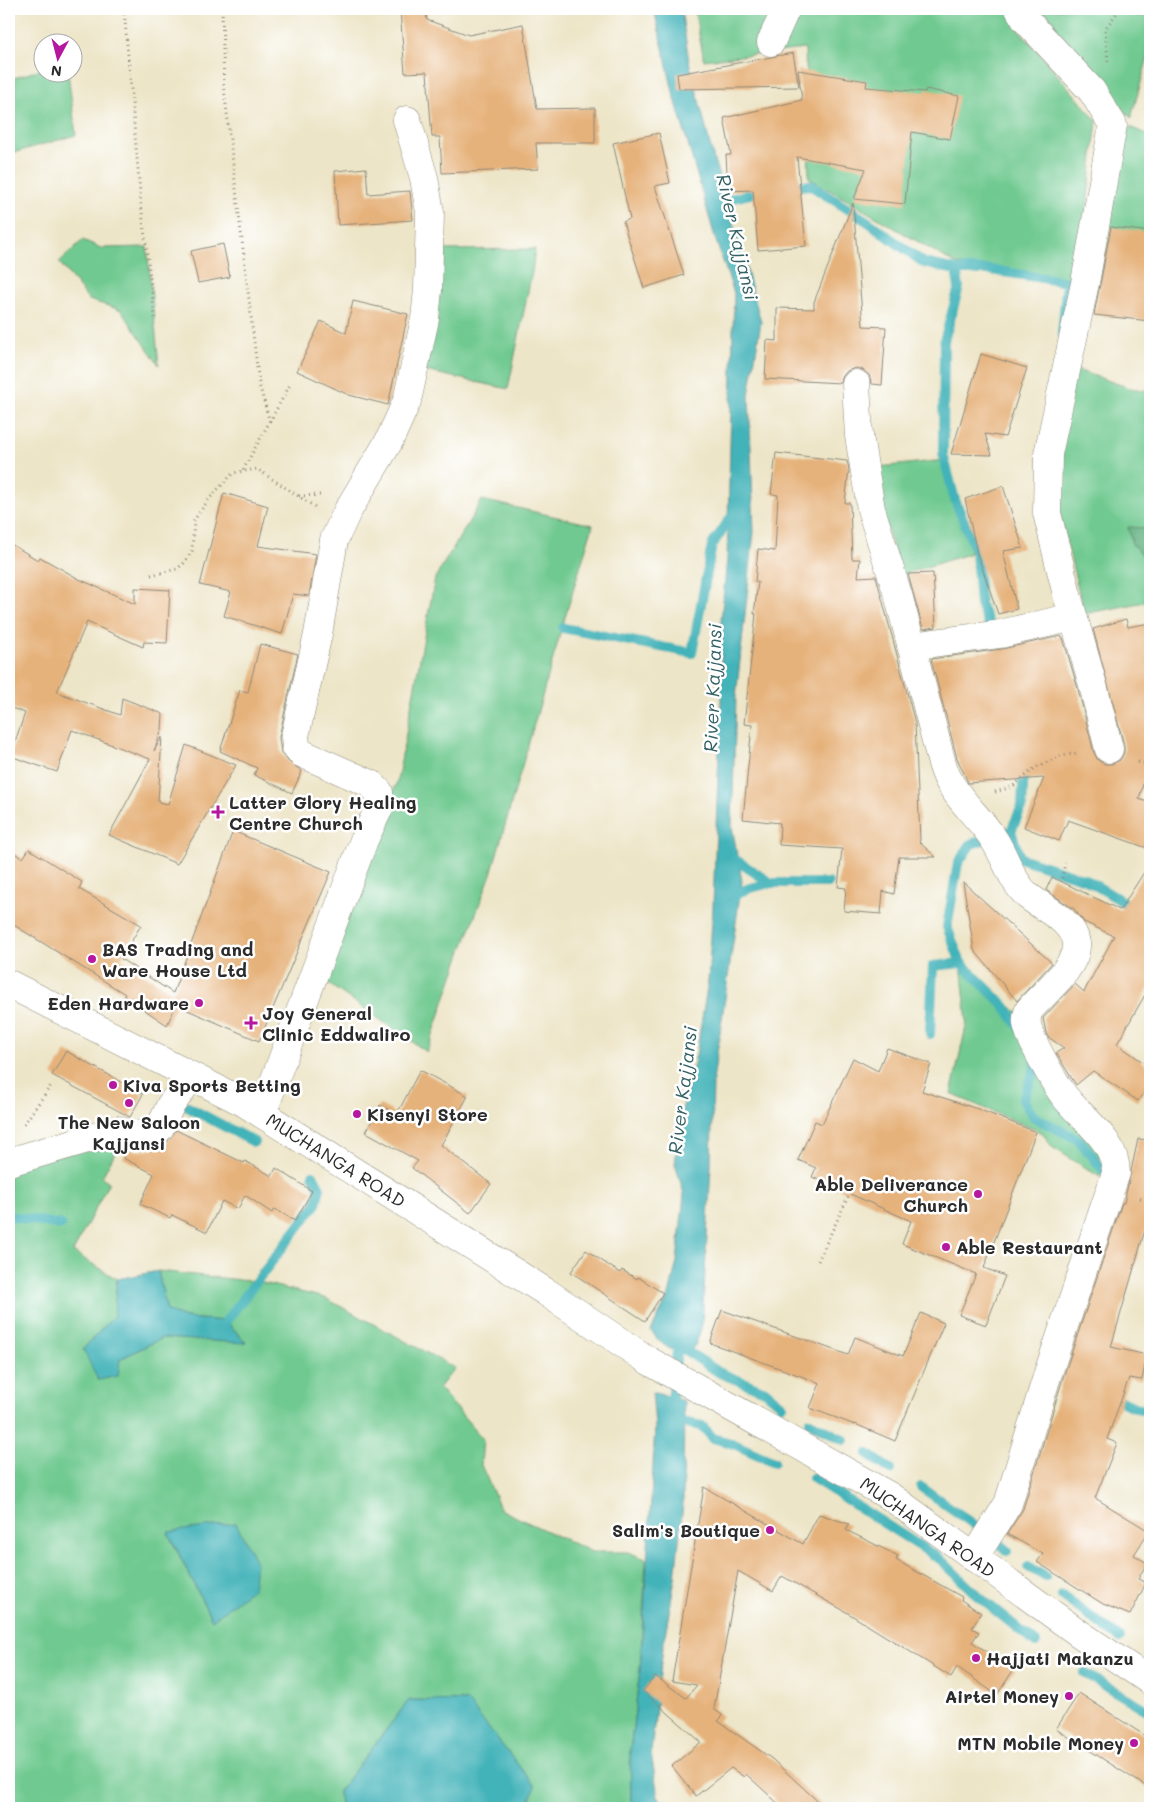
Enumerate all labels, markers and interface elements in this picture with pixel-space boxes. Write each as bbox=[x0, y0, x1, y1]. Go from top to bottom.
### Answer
north arrow bbox=[32, 32, 82, 82]
text: N bbox=[50, 61, 63, 81]
water label: River Kajjansi bbox=[711, 171, 765, 303]
water label: River Kajjansi bbox=[697, 623, 727, 753]
place label: Latter Glory Healing Centre Church bbox=[229, 790, 417, 835]
marker: Latter Glory Healing Centre Church bbox=[211, 805, 225, 819]
place label: BAS Trading and Ware House Ltd bbox=[102, 937, 253, 982]
marker: BAS Trading and Ware House Ltd bbox=[86, 953, 98, 965]
place label: Eden Hardware bbox=[47, 991, 189, 1015]
marker: Eden Hardware bbox=[193, 997, 205, 1009]
place label: Joy General Clinic Eddwaliro bbox=[262, 1001, 411, 1046]
marker: Joy General Clinic Eddwaliro bbox=[244, 1016, 258, 1030]
water label: River Kajjansi bbox=[662, 1024, 702, 1156]
place label: Kiva Sports Betting bbox=[123, 1073, 301, 1097]
marker: Kiva Sports Betting bbox=[107, 1079, 119, 1091]
marker: The New Saloon Kajjansi bbox=[123, 1097, 135, 1109]
place label: Kisenyi Store bbox=[367, 1102, 488, 1126]
street label: MUCHANGA ROAD bbox=[262, 1107, 410, 1213]
marker: Kisenyi Store bbox=[351, 1108, 363, 1120]
place label: The New Saloon Kajjansi bbox=[58, 1110, 200, 1155]
place label: Able Deliverance Church bbox=[815, 1172, 968, 1217]
marker: Able Deliverance Church bbox=[972, 1188, 984, 1200]
place label: Able Restaurant bbox=[956, 1235, 1102, 1259]
marker: Able Restaurant bbox=[940, 1241, 952, 1253]
street label: MUCHANGA ROAD bbox=[856, 1471, 1000, 1583]
place label: Salim's Boutique bbox=[612, 1518, 760, 1542]
marker: Salim's Boutique bbox=[764, 1524, 776, 1536]
place label: Hajjati Makanzu bbox=[986, 1646, 1134, 1670]
marker: Hajjati Makanzu bbox=[970, 1652, 982, 1664]
place label: Airtel Money bbox=[945, 1684, 1059, 1708]
marker: Airtel Money bbox=[1063, 1690, 1075, 1702]
place label: MTN Mobile Money bbox=[957, 1731, 1124, 1755]
marker: MTN Mobile Money bbox=[1128, 1737, 1140, 1749]

